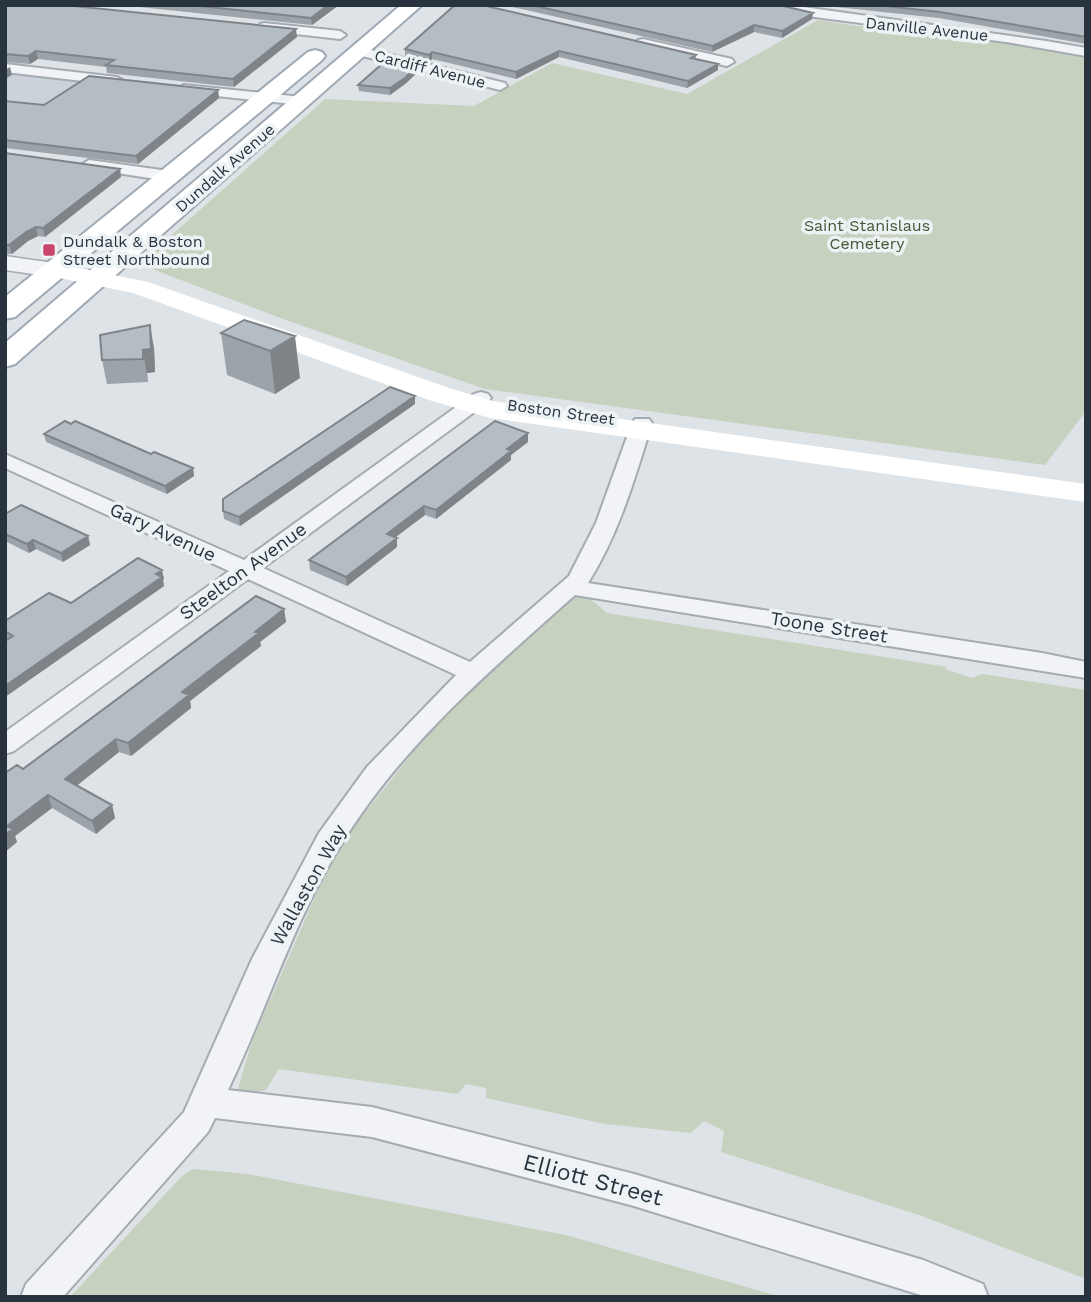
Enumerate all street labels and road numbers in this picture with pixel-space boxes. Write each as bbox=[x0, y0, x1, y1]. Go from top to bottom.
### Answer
street label: Danville Avenue bbox=[865, 13, 989, 45]
street label: Cardiff Avenue bbox=[372, 46, 488, 92]
street label: Dundalk Avenue bbox=[171, 120, 279, 216]
street label: Boston Street bbox=[506, 395, 616, 429]
street label: Gary Avenue bbox=[106, 497, 220, 567]
street label: Steelton Avenue bbox=[175, 517, 311, 625]
street label: Toone Street bbox=[769, 606, 889, 648]
street label: Wallaston Way bbox=[265, 820, 351, 950]
street label: Elliott Street bbox=[520, 1148, 666, 1212]

